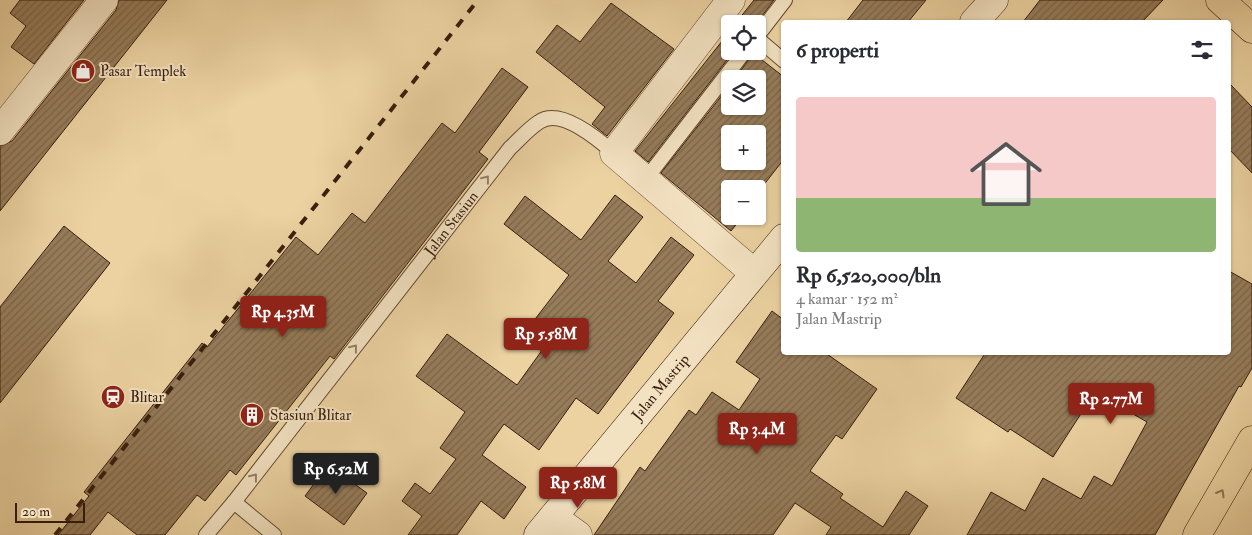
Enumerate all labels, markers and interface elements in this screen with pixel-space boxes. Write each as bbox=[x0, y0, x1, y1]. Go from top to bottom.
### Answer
map controls bbox=[721, 15, 766, 225]
button: locate bbox=[721, 15, 766, 60]
icon: filters bbox=[1188, 36, 1216, 64]
text: 6 properti bbox=[796, 37, 879, 64]
shop icon: Pasar Templek bbox=[70, 58, 96, 84]
place label: Pasar Templek bbox=[100, 62, 186, 82]
button: layers bbox=[721, 70, 766, 115]
button: + bbox=[721, 125, 766, 170]
icon: home bbox=[961, 129, 1051, 219]
one-way arrow bbox=[481, 176, 489, 185]
button: − bbox=[721, 180, 766, 225]
street label: Jalan Stasiun bbox=[419, 187, 482, 261]
text: Rp 6,520,000/bln bbox=[796, 262, 941, 289]
text: 4 kamar · 152 m² bbox=[796, 289, 898, 309]
pin: Rp 4.35M bbox=[231, 296, 335, 338]
text: Rp 4.35M bbox=[251, 302, 315, 322]
text: Jalan Mastrip bbox=[796, 309, 882, 329]
pin: Rp 5.58M bbox=[494, 318, 598, 360]
text: Rp 5.58M bbox=[515, 324, 577, 344]
one-way arrow bbox=[348, 344, 357, 354]
street label: Jalan Mastrip bbox=[627, 350, 695, 426]
pin: Rp 2.77M bbox=[1059, 382, 1163, 425]
station icon: Blitar bbox=[100, 384, 126, 410]
place label: Blitar bbox=[130, 388, 165, 407]
text: Rp 2.77M bbox=[1079, 389, 1143, 409]
building icon: Stasiun Blitar bbox=[239, 402, 265, 428]
place label: Stasiun Blitar bbox=[270, 406, 352, 425]
pin: Rp 3.4M bbox=[711, 412, 803, 455]
text: Rp 3.4M bbox=[729, 419, 785, 439]
pin: Rp 6.52M bbox=[284, 452, 388, 495]
text: Rp 6.52M bbox=[304, 459, 368, 479]
pin: Rp 5.8M bbox=[532, 466, 624, 509]
one-way arrow bbox=[248, 473, 257, 482]
text: Rp 5.8M bbox=[550, 473, 606, 493]
one-way arrow bbox=[1215, 489, 1225, 498]
scale bar bbox=[15, 500, 85, 523]
text: 20 m bbox=[22, 503, 50, 520]

